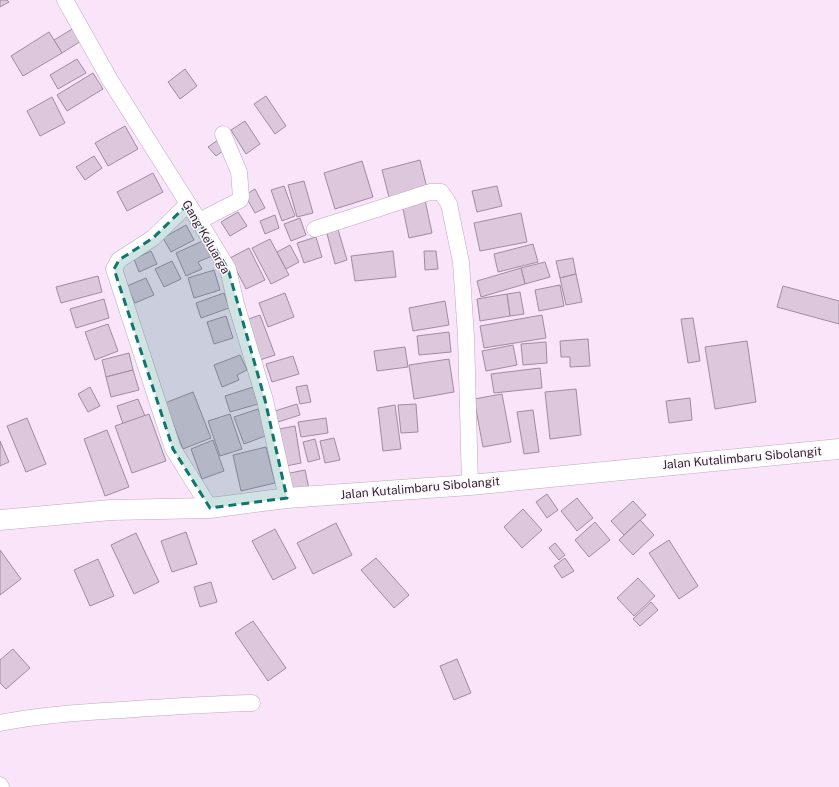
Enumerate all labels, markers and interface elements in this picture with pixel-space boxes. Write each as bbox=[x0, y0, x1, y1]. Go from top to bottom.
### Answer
street label: Gang Keluarga bbox=[179, 198, 233, 276]
street label: Jalan Kutalimbaru Sibolangit bbox=[662, 444, 823, 472]
street label: Jalan Kutalimbaru Sibolangit bbox=[340, 474, 501, 502]

